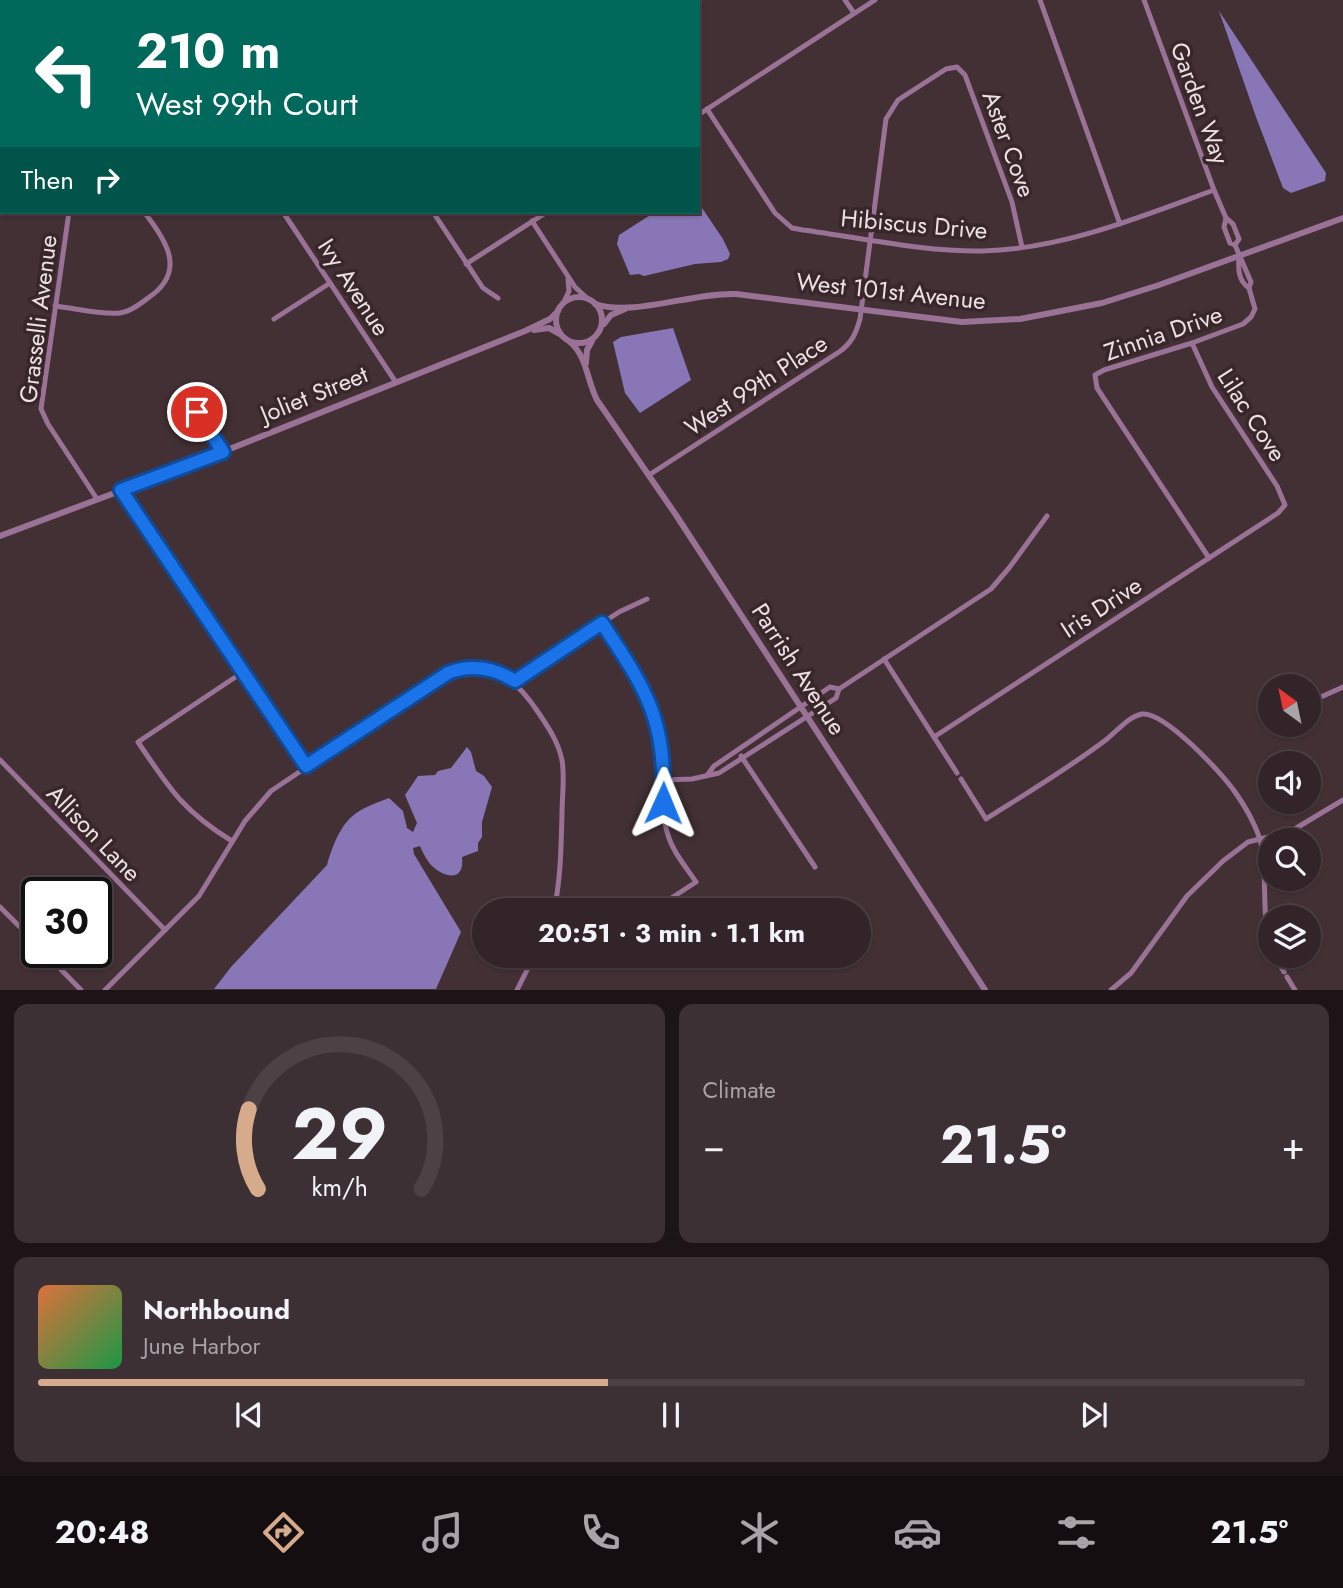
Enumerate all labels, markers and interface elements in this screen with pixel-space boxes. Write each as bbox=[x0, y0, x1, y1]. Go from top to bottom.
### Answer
text: 210 m bbox=[136, 16, 280, 86]
icon: left bbox=[21, 28, 112, 119]
street label: Garden Way bbox=[1162, 37, 1238, 169]
text: West 99th Court bbox=[136, 81, 358, 127]
street label: Aster Cove bbox=[974, 86, 1044, 202]
text: Then bbox=[21, 161, 74, 199]
icon: right bbox=[88, 161, 126, 199]
street label: Hibiscus Drive bbox=[839, 200, 989, 248]
street label: Ivy Avenue bbox=[309, 231, 399, 343]
street label: Grasselli Avenue bbox=[10, 233, 66, 405]
street label: West 101st Avenue bbox=[795, 264, 987, 318]
street label: Zinnia Drive bbox=[1099, 296, 1227, 370]
street label: West 99th Place bbox=[678, 326, 834, 444]
street label: Joliet Street bbox=[252, 356, 373, 433]
street label: Lilac Cove bbox=[1209, 362, 1295, 468]
pin bbox=[167, 382, 227, 442]
icon: arrive bbox=[178, 393, 216, 431]
street label: Iris Drive bbox=[1053, 568, 1149, 646]
street label: Parrish Avenue bbox=[743, 596, 855, 742]
north arrow bbox=[1258, 674, 1321, 737]
map controls bbox=[1258, 674, 1321, 968]
button: sound bbox=[1258, 751, 1321, 814]
position arrow bbox=[626, 766, 700, 840]
street label: Allison Lane bbox=[39, 777, 149, 889]
button: search bbox=[1258, 828, 1321, 891]
speed limit sign: 30 bbox=[21, 877, 112, 968]
button: layers bbox=[1258, 905, 1321, 968]
text: 20:51 · 3 min · 1.1 km bbox=[538, 914, 805, 952]
text: Climate bbox=[703, 1073, 776, 1107]
text: 29 bbox=[291, 1082, 387, 1187]
text: 21.5° bbox=[940, 1107, 1066, 1183]
text: − bbox=[703, 1118, 725, 1173]
text: + bbox=[1282, 1118, 1305, 1173]
text: km/h bbox=[311, 1169, 368, 1205]
text: Northbound bbox=[143, 1291, 290, 1329]
text: June Harbor bbox=[143, 1329, 260, 1363]
icon: previous bbox=[230, 1396, 268, 1434]
icon: pause bbox=[652, 1396, 690, 1434]
icon: next bbox=[1075, 1396, 1113, 1434]
icon: directions bbox=[259, 1508, 308, 1557]
icon: music bbox=[418, 1508, 467, 1557]
icon: phone bbox=[576, 1508, 625, 1557]
icon: climate bbox=[735, 1508, 784, 1557]
icon: car bbox=[893, 1508, 942, 1557]
icon: filters bbox=[1052, 1508, 1101, 1557]
text: 20:48 bbox=[55, 1509, 150, 1555]
text: 21.5° bbox=[1210, 1509, 1288, 1555]

